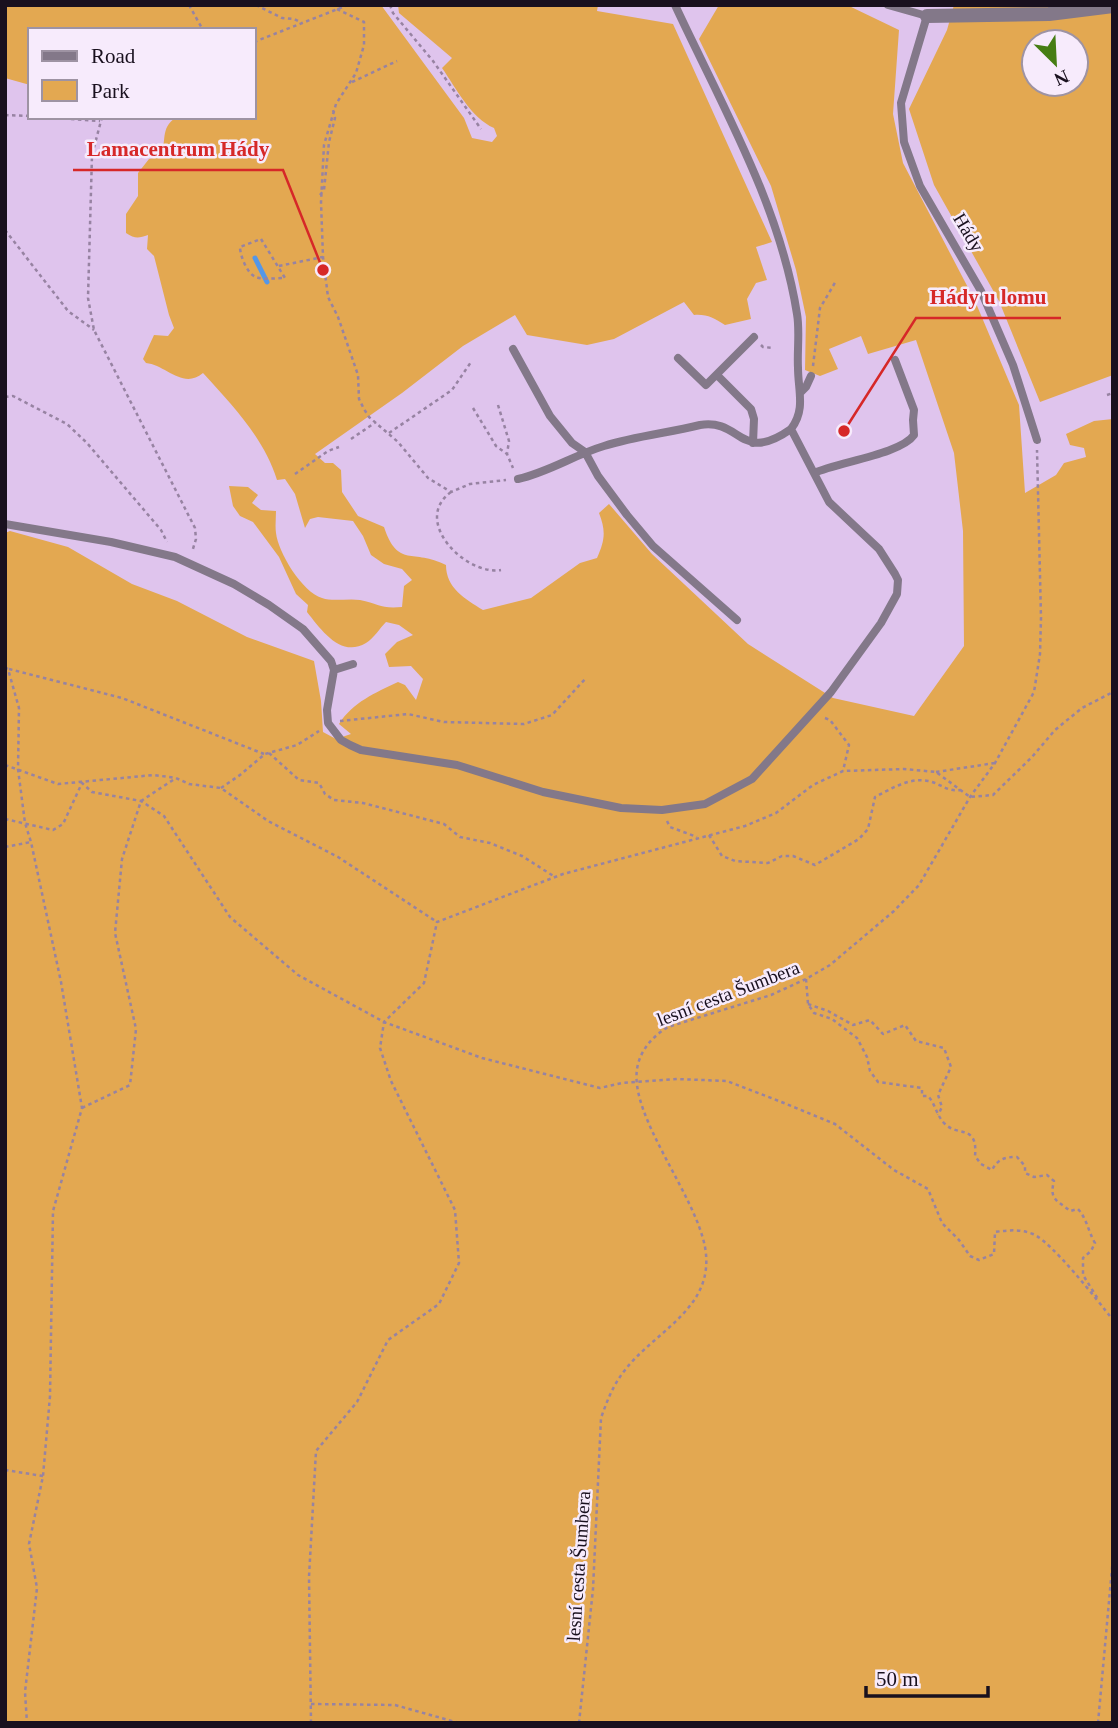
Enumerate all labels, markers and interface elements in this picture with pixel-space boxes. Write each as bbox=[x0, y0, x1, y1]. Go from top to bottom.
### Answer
legend bbox=[28, 28, 256, 119]
north arrow bbox=[1020, 28, 1090, 98]
text: Road bbox=[91, 44, 136, 68]
text: N bbox=[1051, 66, 1072, 91]
text: Park bbox=[91, 79, 130, 103]
callout: Lamacentrum Hády bbox=[73, 128, 283, 170]
text: Lamacentrum Hády bbox=[87, 137, 270, 161]
street label: Hády bbox=[949, 209, 988, 256]
callout: Hády u lomu bbox=[916, 276, 1061, 318]
text: Hády u lomu bbox=[930, 285, 1047, 309]
street label: lesní cesta Šumbera bbox=[654, 956, 803, 1030]
street label: lesní cesta Šumbera bbox=[563, 1489, 594, 1642]
scale bar bbox=[866, 1654, 988, 1698]
text: 50 m bbox=[876, 1667, 919, 1691]

